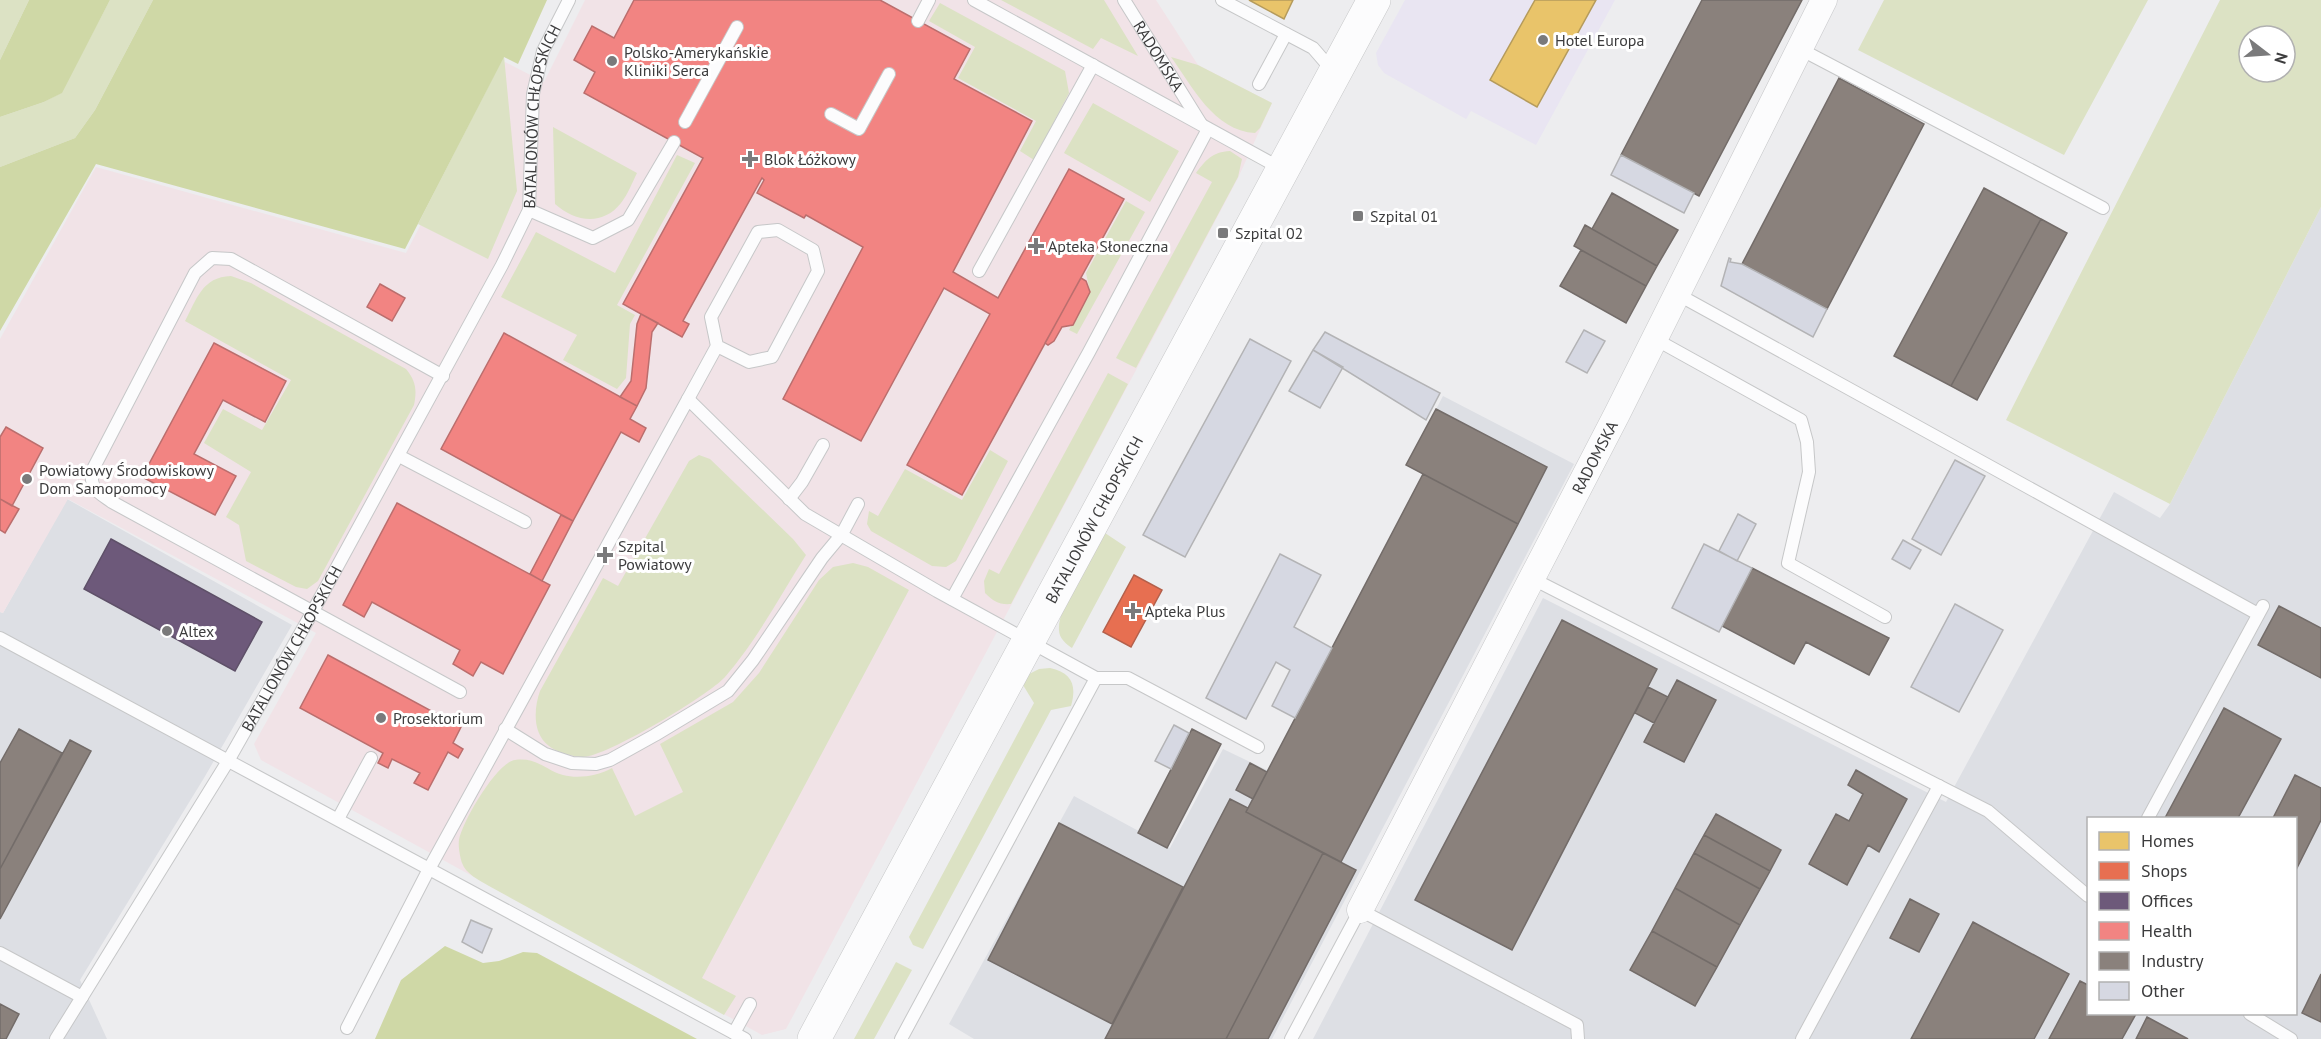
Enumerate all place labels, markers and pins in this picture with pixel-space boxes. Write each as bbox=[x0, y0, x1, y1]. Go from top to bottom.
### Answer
place label: Hotel Europa bbox=[1555, 30, 1644, 50]
marker: Hotel Europa bbox=[1536, 33, 1550, 47]
place label: Polsko-Amerykańskie Kliniki Serca bbox=[624, 42, 769, 80]
marker: Polsko-Amerykańskie Kliniki Serca bbox=[605, 54, 619, 68]
place label: Blok Łóżkowy bbox=[764, 149, 857, 169]
marker: Blok Łóżkowy bbox=[741, 150, 759, 168]
place label: Szpital 01 bbox=[1370, 206, 1438, 226]
marker: Szpital 01 bbox=[1351, 209, 1365, 223]
place label: Szpital 02 bbox=[1235, 223, 1303, 243]
marker: Szpital 02 bbox=[1216, 226, 1230, 240]
place label: Apteka Słoneczna bbox=[1048, 236, 1169, 256]
marker: Apteka Słoneczna bbox=[1029, 239, 1043, 253]
place label: Powiatowy Środowiskowy Dom Samopomocy bbox=[39, 460, 214, 498]
marker: Powiatowy Środowiskowy Dom Samopomocy bbox=[20, 472, 34, 486]
place label: Szpital Powiatowy bbox=[618, 536, 692, 574]
marker: Szpital Powiatowy bbox=[596, 546, 614, 564]
place label: Apteka Plus bbox=[1145, 601, 1226, 621]
marker: Apteka Plus bbox=[1126, 604, 1140, 618]
place label: Altex bbox=[179, 621, 214, 641]
marker: Altex bbox=[160, 624, 174, 638]
place label: Prosektorium bbox=[393, 708, 483, 728]
marker: Prosektorium bbox=[374, 711, 388, 725]

